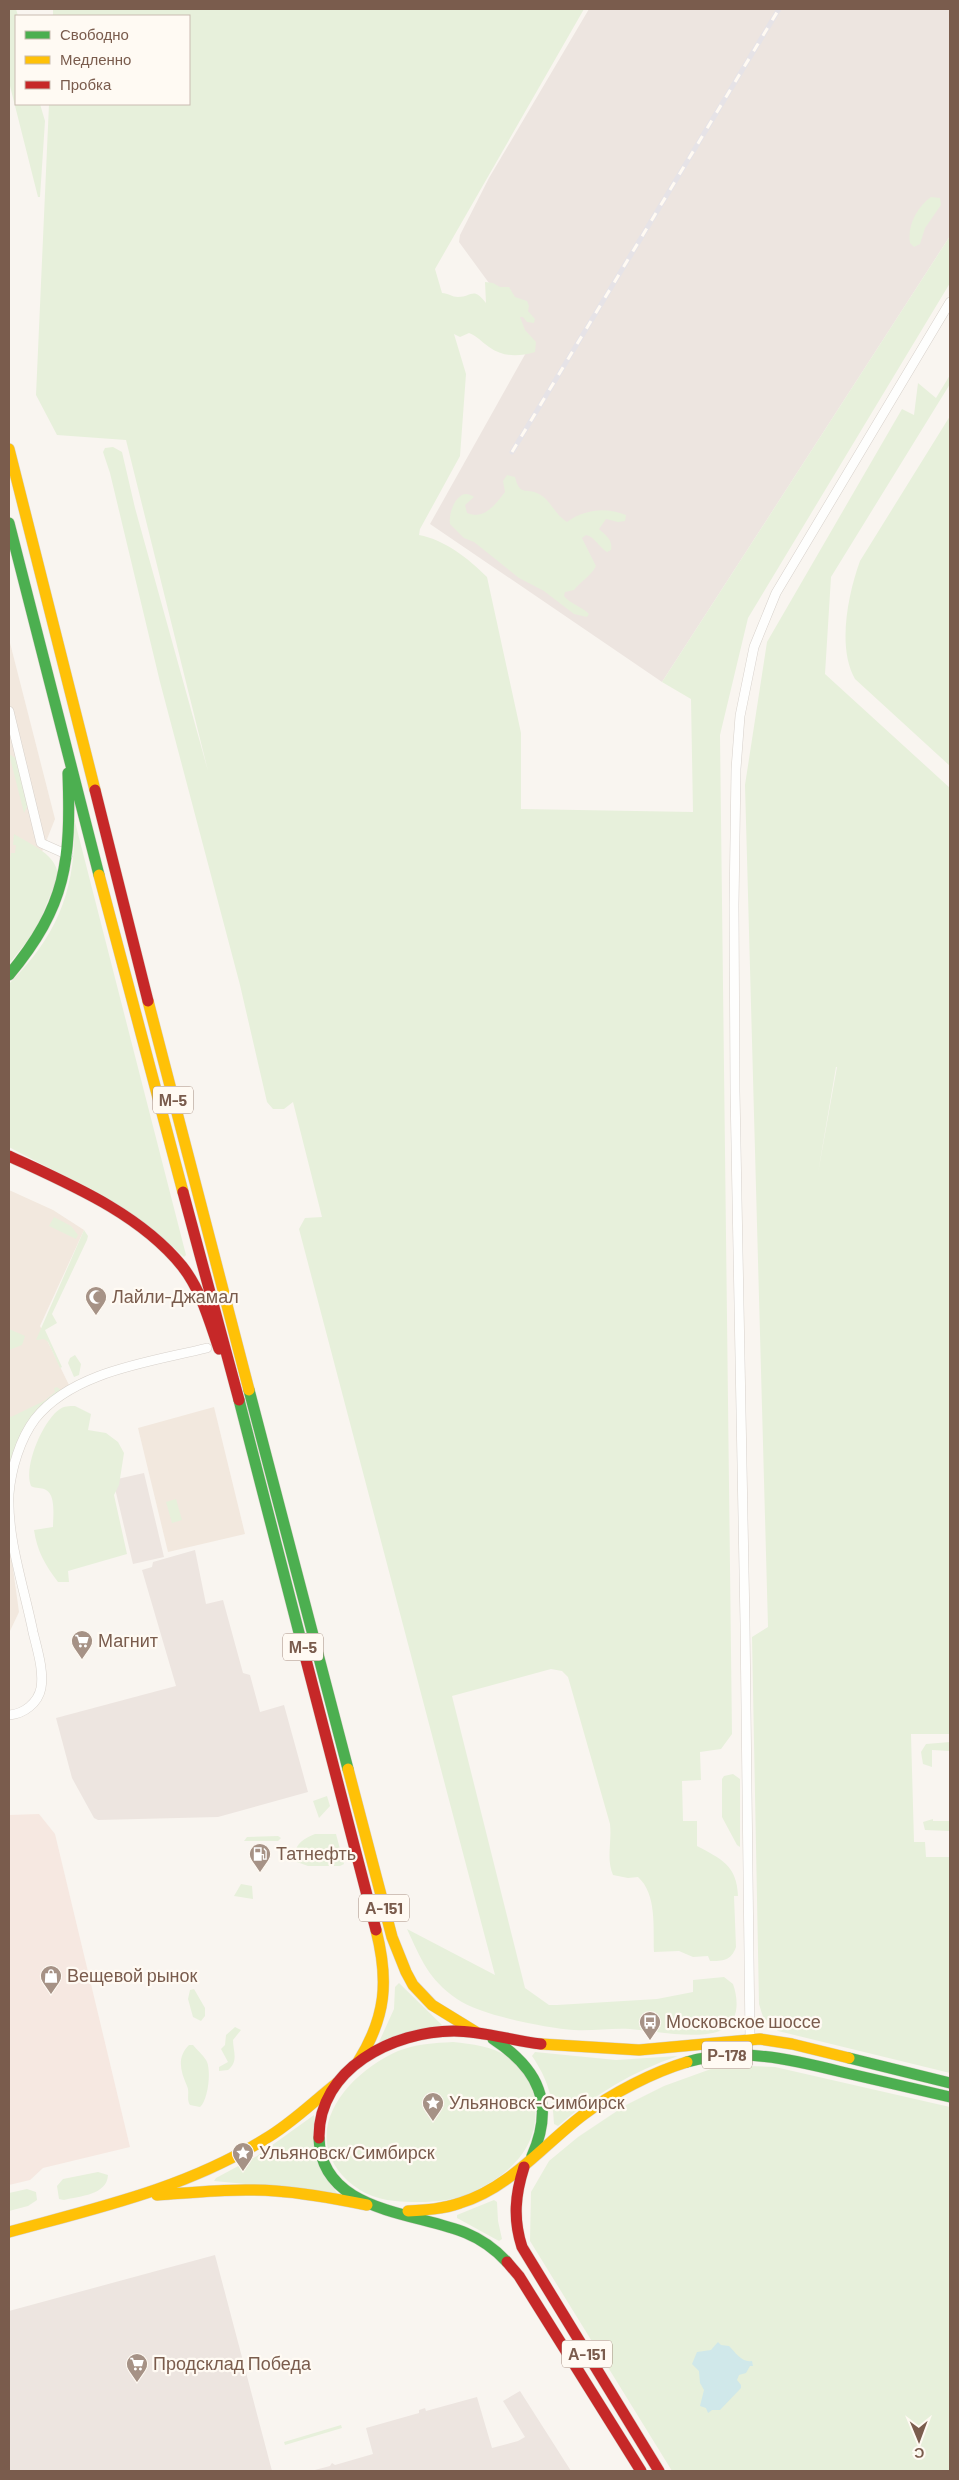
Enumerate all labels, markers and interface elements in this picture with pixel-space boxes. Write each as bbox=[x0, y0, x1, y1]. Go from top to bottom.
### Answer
legend bbox=[15, 15, 190, 105]
text: Свободно bbox=[60, 25, 129, 43]
text: Медленно bbox=[60, 50, 131, 68]
text: Пробка bbox=[60, 75, 112, 93]
road number: М-5 bbox=[153, 1086, 193, 1114]
mosque icon: Лайли-Джамал bbox=[84, 1285, 108, 1316]
place label: Лайли-Джамал bbox=[112, 1285, 239, 1307]
supermarket icon: Магнит bbox=[70, 1629, 94, 1660]
place label: Магнит bbox=[98, 1629, 158, 1651]
road number: М-5 bbox=[283, 1634, 323, 1660]
fuel station icon: Татнефть bbox=[248, 1842, 272, 1873]
place label: Татнефть bbox=[276, 1842, 356, 1864]
road number: А-151 bbox=[359, 1895, 409, 1922]
shop icon: Вещевой рынок bbox=[39, 1964, 63, 1995]
place label: Вещевой рынок bbox=[67, 1964, 198, 1986]
bus stop icon: Московское шоссе bbox=[638, 2010, 662, 2041]
place label: Московское шоссе bbox=[666, 2010, 821, 2032]
road number: Р-178 bbox=[702, 2042, 752, 2068]
place icon: Ульяновск-Симбирск bbox=[421, 2091, 445, 2122]
place label: Ульяновск-Симбирск bbox=[449, 2091, 625, 2113]
place icon: Ульяновск/Симбирск bbox=[231, 2141, 255, 2172]
place label: Ульяновск/Симбирск bbox=[259, 2141, 435, 2163]
road number: А-151 bbox=[562, 2340, 612, 2368]
supermarket icon: Продсклад Победа bbox=[125, 2352, 149, 2383]
place label: Продсклад Победа bbox=[153, 2352, 312, 2374]
north arrow bbox=[894, 2415, 944, 2465]
text: С bbox=[914, 2445, 924, 2462]

